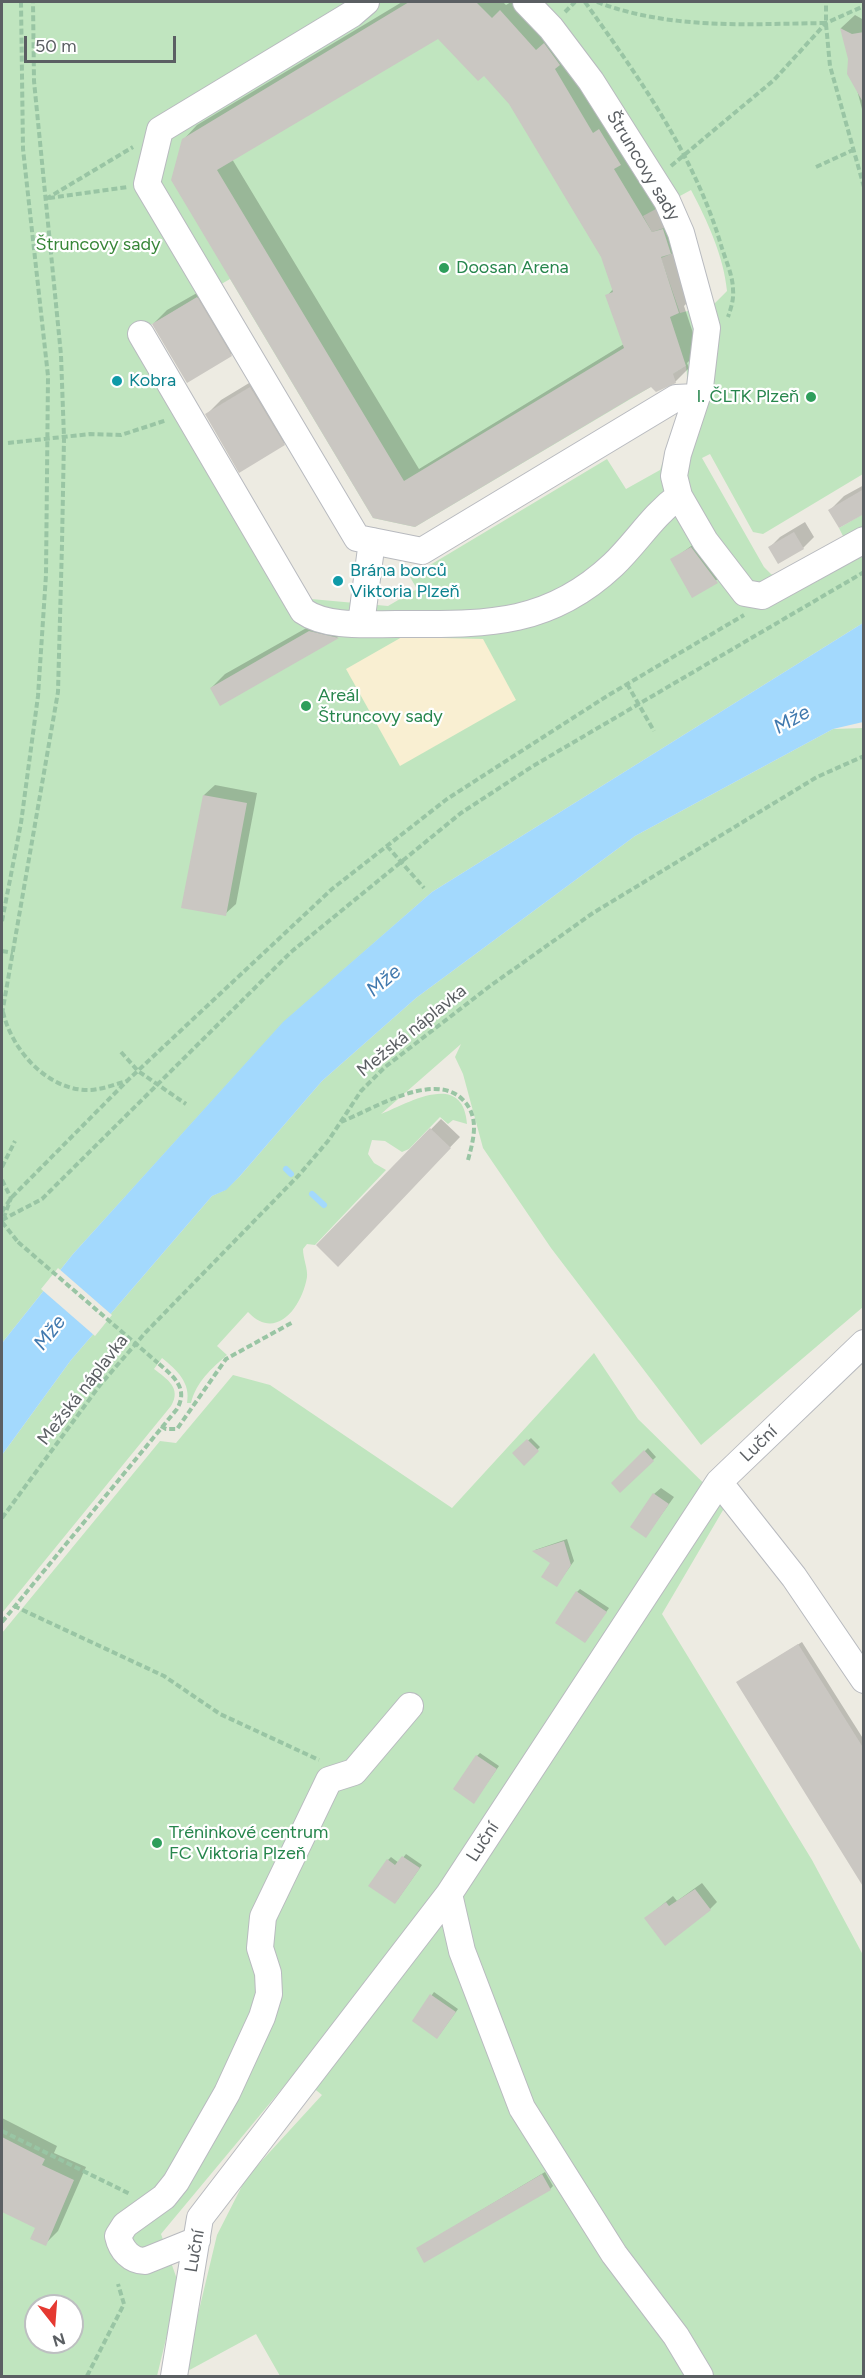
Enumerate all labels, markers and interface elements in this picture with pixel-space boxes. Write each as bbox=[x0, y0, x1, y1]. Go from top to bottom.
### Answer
scale bar bbox=[27, 24, 178, 62]
text: 50 m bbox=[35, 35, 77, 57]
street label: Štruncovy sady bbox=[602, 107, 684, 225]
park label: Štruncovy sady bbox=[36, 234, 160, 256]
place label: Doosan Arena bbox=[456, 257, 569, 279]
marker: Doosan Arena bbox=[437, 261, 451, 275]
place label: Kobra bbox=[129, 370, 176, 392]
marker: Kobra bbox=[110, 374, 124, 388]
place label: I. ČLTK Plzeň bbox=[696, 386, 799, 408]
marker: I. ČLTK Plzeň bbox=[804, 390, 818, 404]
place label: Brána borců Viktoria Plzeň bbox=[350, 560, 460, 602]
marker: Brána borců Viktoria Plzeň bbox=[331, 574, 345, 588]
place label: Areál Štruncovy sady bbox=[318, 685, 443, 728]
marker: Areál Štruncovy sady bbox=[299, 699, 313, 713]
water label: Mže bbox=[770, 700, 814, 740]
water label: Mže bbox=[362, 960, 406, 1002]
street label: Mežská náplavka bbox=[353, 980, 471, 1082]
water label: Mže bbox=[29, 1311, 71, 1355]
street label: Mežská náplavka bbox=[33, 1330, 133, 1450]
street label: Luční bbox=[736, 1421, 782, 1467]
street label: Luční bbox=[462, 1818, 504, 1866]
place label: Tréninkové centrum FC Viktoria Plzeň bbox=[169, 1822, 328, 1864]
marker: Tréninkové centrum FC Viktoria Plzeň bbox=[150, 1836, 164, 1850]
street label: Luční bbox=[181, 2228, 209, 2274]
north arrow bbox=[24, 2294, 84, 2354]
text: N bbox=[50, 2329, 68, 2351]

